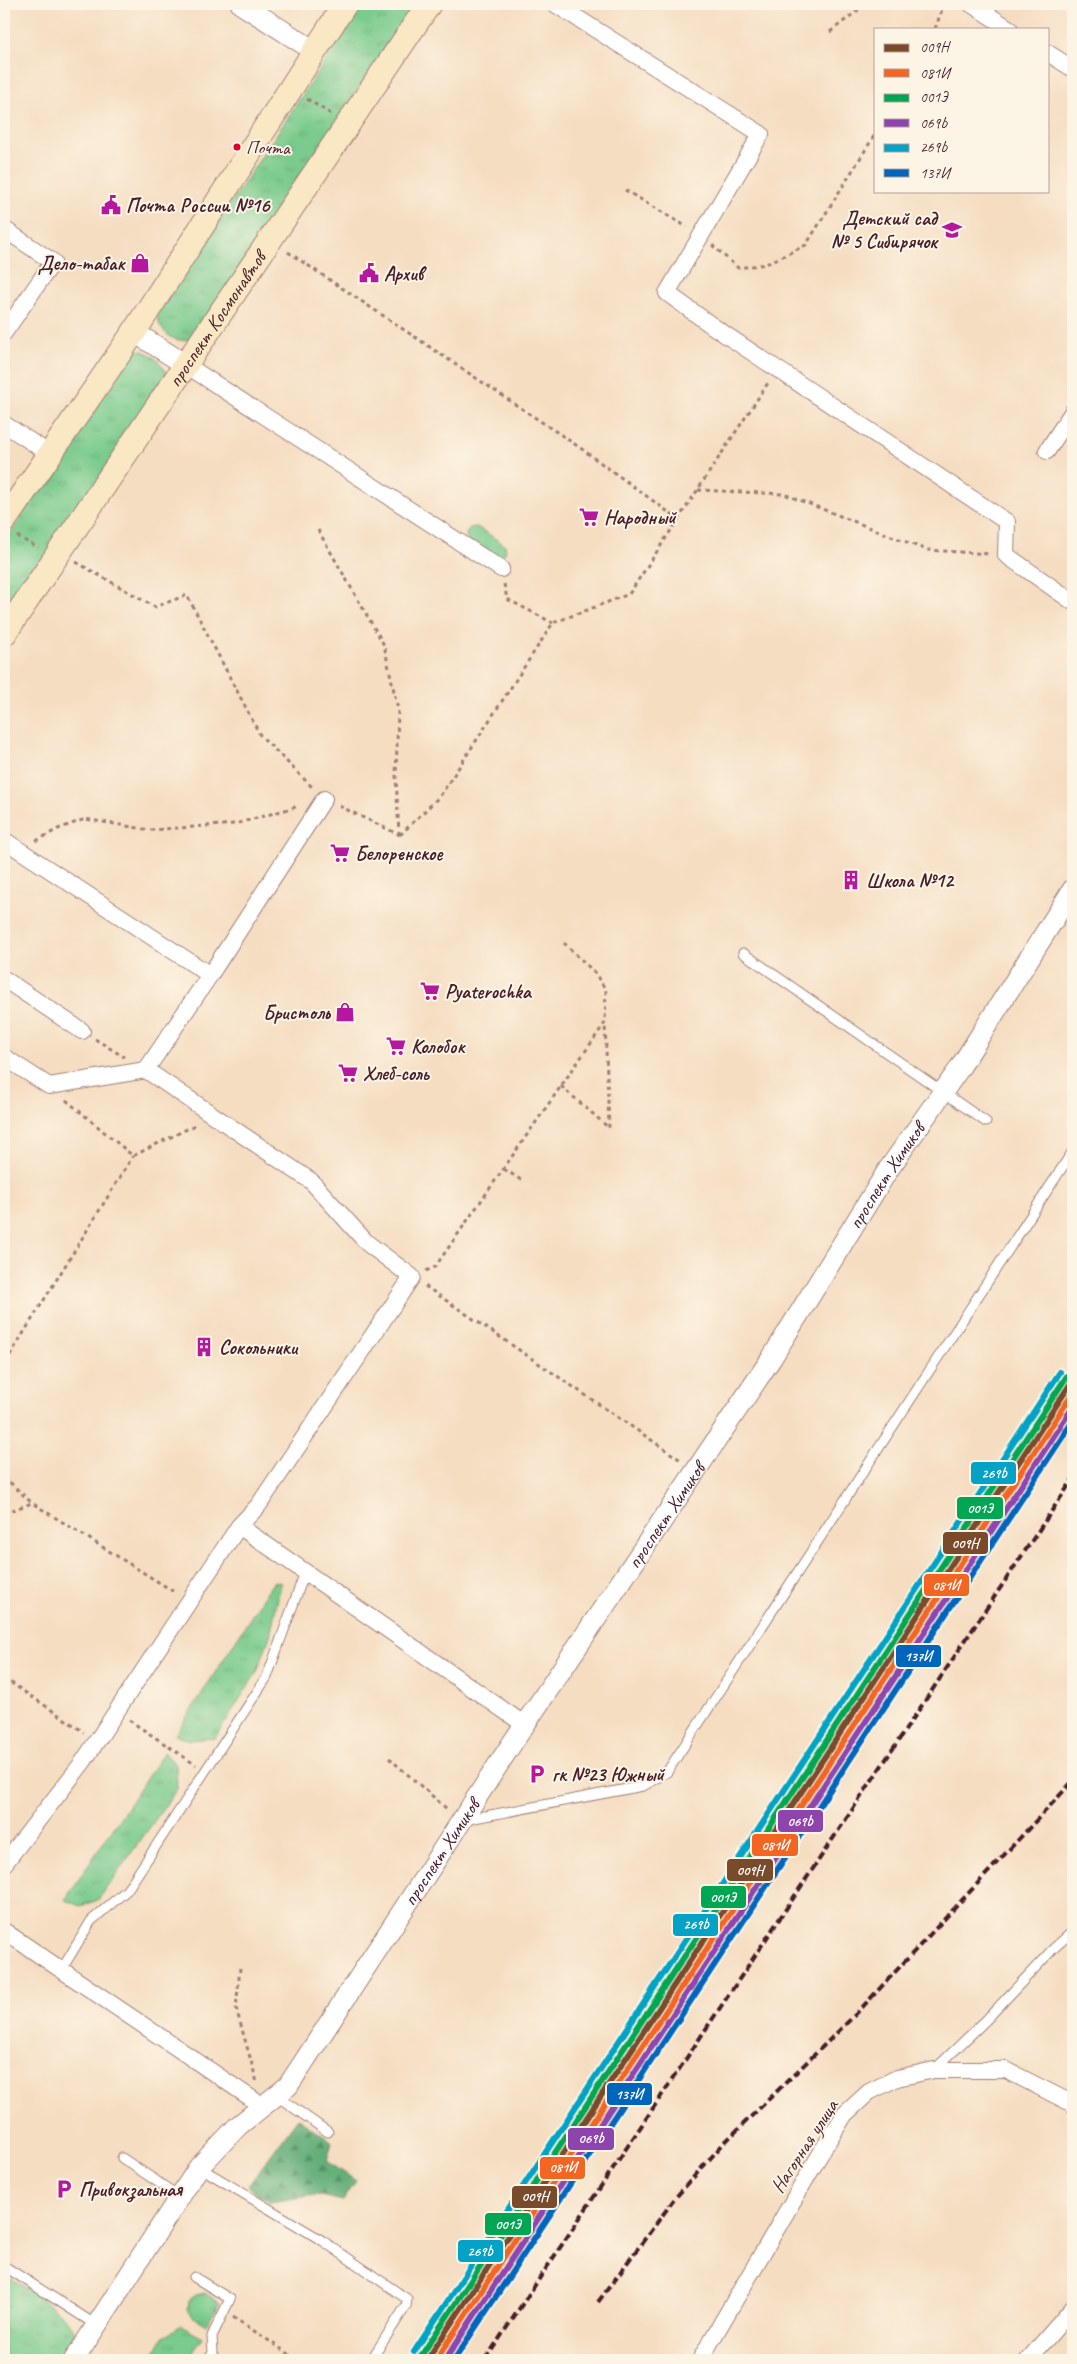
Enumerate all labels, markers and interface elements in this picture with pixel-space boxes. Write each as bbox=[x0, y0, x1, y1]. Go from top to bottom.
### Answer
legend bbox=[874, 28, 1050, 192]
text: 009Н bbox=[920, 38, 951, 57]
text: 081И bbox=[920, 64, 952, 83]
text: 001Э bbox=[920, 88, 949, 107]
text: 069Ь bbox=[920, 114, 948, 133]
place label: Почта bbox=[246, 136, 291, 160]
text: 269Ь bbox=[920, 138, 948, 157]
marker: Почта bbox=[232, 142, 242, 152]
text: 137И bbox=[920, 164, 952, 183]
place label: Почта России №16 bbox=[126, 193, 271, 218]
public building icon: Почта России №16 bbox=[100, 194, 122, 216]
place label: Детский сад № 5 Сибирячок bbox=[831, 206, 939, 254]
school or university icon: Детский сад № 5 Сибирячок bbox=[941, 219, 963, 241]
street label: проспект Космонавтов bbox=[162, 243, 274, 392]
place label: Дело-табак bbox=[38, 251, 127, 276]
shop icon: Дело-табак bbox=[129, 252, 151, 274]
place label: Архив bbox=[384, 261, 428, 286]
public building icon: Архив bbox=[358, 262, 380, 284]
place label: Народный bbox=[604, 505, 677, 530]
supermarket icon: Народный bbox=[578, 506, 600, 528]
place label: Белоренское bbox=[355, 841, 444, 866]
supermarket icon: Белоренское bbox=[329, 842, 351, 864]
place label: Школа №12 bbox=[866, 868, 955, 893]
building icon: Школа №12 bbox=[840, 869, 862, 891]
place label: Pyaterochka bbox=[445, 979, 533, 1004]
supermarket icon: Pyaterochka bbox=[419, 980, 441, 1002]
place label: Бристоль bbox=[263, 1000, 332, 1025]
shop icon: Бристоль bbox=[334, 1001, 356, 1023]
place label: Колобок bbox=[411, 1034, 466, 1059]
supermarket icon: Колобок bbox=[385, 1035, 407, 1057]
place label: Хлеб-соль bbox=[363, 1061, 430, 1086]
supermarket icon: Хлеб-соль bbox=[337, 1062, 359, 1084]
street label: проспект Химиков bbox=[843, 1115, 933, 1234]
place label: Сокольники bbox=[219, 1335, 299, 1360]
building icon: Сокольники bbox=[193, 1336, 215, 1358]
street label: проспект Химиков bbox=[622, 1455, 713, 1573]
line badge: 269Ь bbox=[970, 1461, 1017, 1485]
text: 269Ь bbox=[981, 1465, 1008, 1482]
line badge: 001Э bbox=[956, 1496, 1004, 1520]
text: 001Э bbox=[967, 1500, 995, 1517]
line badge: 009Н bbox=[942, 1531, 989, 1555]
text: 009Н bbox=[952, 1535, 981, 1552]
line badge: 081И bbox=[923, 1573, 970, 1597]
text: 081И bbox=[932, 1577, 963, 1594]
line badge: 137И bbox=[895, 1644, 942, 1668]
text: 137И bbox=[904, 1648, 935, 1665]
place label: гк №23 Южный bbox=[552, 1762, 666, 1787]
parking icon: гк №23 Южный bbox=[526, 1763, 548, 1785]
street label: проспект Химиков bbox=[397, 1791, 487, 1910]
line badge: 069Ь bbox=[777, 1809, 824, 1833]
text: 069Ь bbox=[787, 1813, 814, 1830]
line badge: 081И bbox=[751, 1833, 799, 1857]
text: 081И bbox=[761, 1837, 792, 1854]
line badge: 009Н bbox=[726, 1858, 774, 1882]
text: 009Н bbox=[737, 1862, 766, 1879]
line badge: 001Э bbox=[700, 1885, 747, 1909]
text: 001Э bbox=[710, 1889, 738, 1906]
line badge: 269Ь bbox=[672, 1913, 719, 1937]
text: 269Ь bbox=[683, 1916, 710, 1933]
line badge: 137И bbox=[606, 2082, 653, 2106]
text: 137И bbox=[615, 2086, 646, 2103]
street label: Нагорная улица bbox=[765, 2094, 845, 2198]
line badge: 069Ь bbox=[567, 2127, 615, 2151]
text: 069Ь bbox=[578, 2130, 605, 2147]
line badge: 081И bbox=[539, 2156, 586, 2180]
text: 081И bbox=[549, 2159, 580, 2176]
place label: Привокзальная bbox=[79, 2177, 184, 2203]
parking icon: Привокзальная bbox=[53, 2178, 75, 2200]
line badge: 009Н bbox=[511, 2185, 558, 2209]
text: 009Н bbox=[522, 2188, 551, 2205]
line badge: 001Э bbox=[484, 2212, 532, 2236]
text: 001Э bbox=[495, 2216, 523, 2233]
line badge: 269Ь bbox=[457, 2239, 504, 2263]
text: 269Ь bbox=[467, 2243, 494, 2260]

